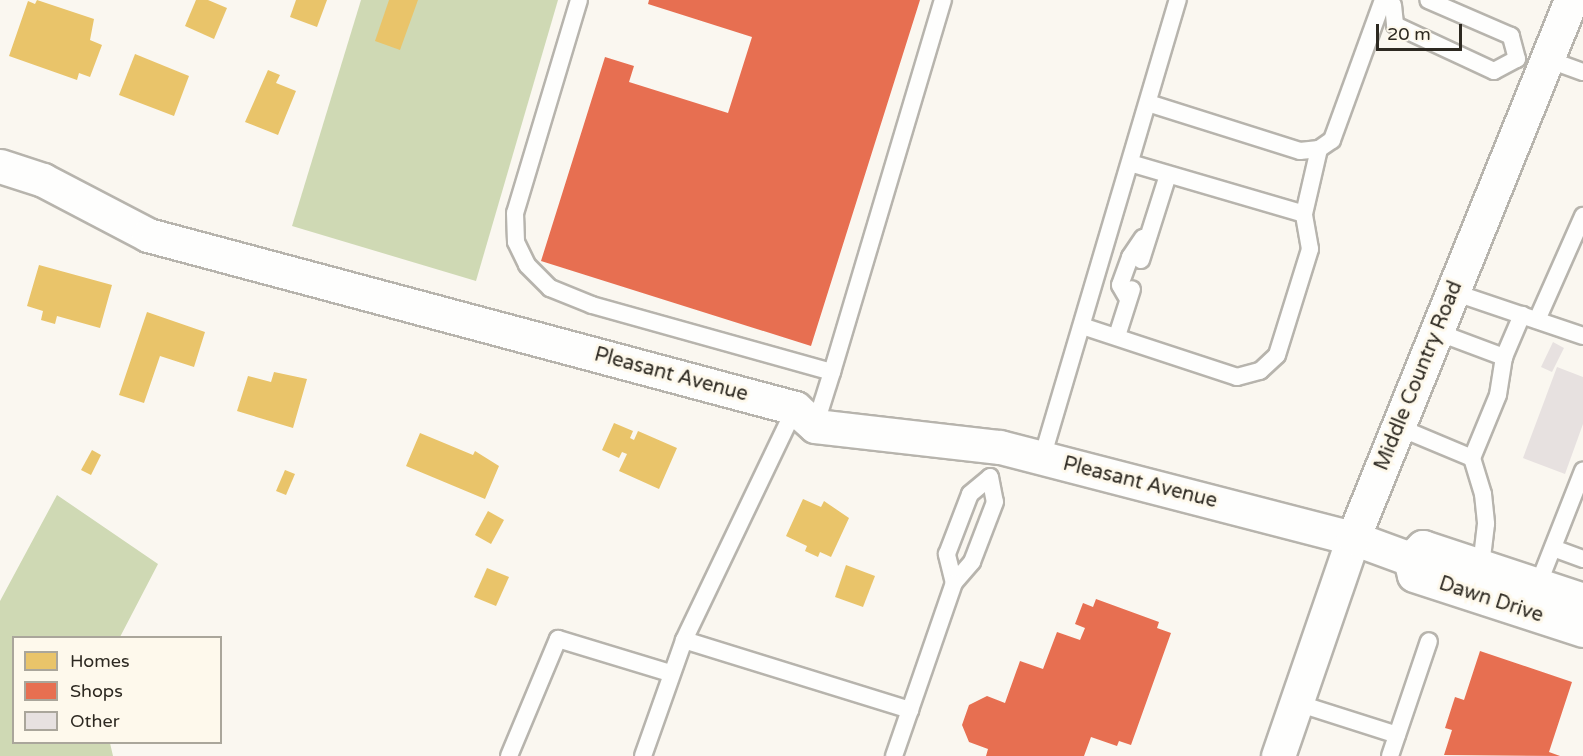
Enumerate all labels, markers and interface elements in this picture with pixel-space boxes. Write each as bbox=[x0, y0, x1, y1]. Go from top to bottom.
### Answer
scale bar bbox=[1379, 12, 1464, 50]
text: 20 m bbox=[1387, 23, 1431, 45]
street label: Middle Country Road bbox=[1370, 278, 1468, 474]
street label: Pleasant Avenue bbox=[592, 343, 750, 407]
street label: Pleasant Avenue bbox=[1060, 452, 1220, 514]
street label: Dawn Drive bbox=[1436, 572, 1546, 628]
legend bbox=[12, 636, 222, 744]
text: Homes bbox=[70, 650, 130, 672]
text: Shops bbox=[70, 680, 123, 702]
text: Other bbox=[70, 710, 120, 732]

